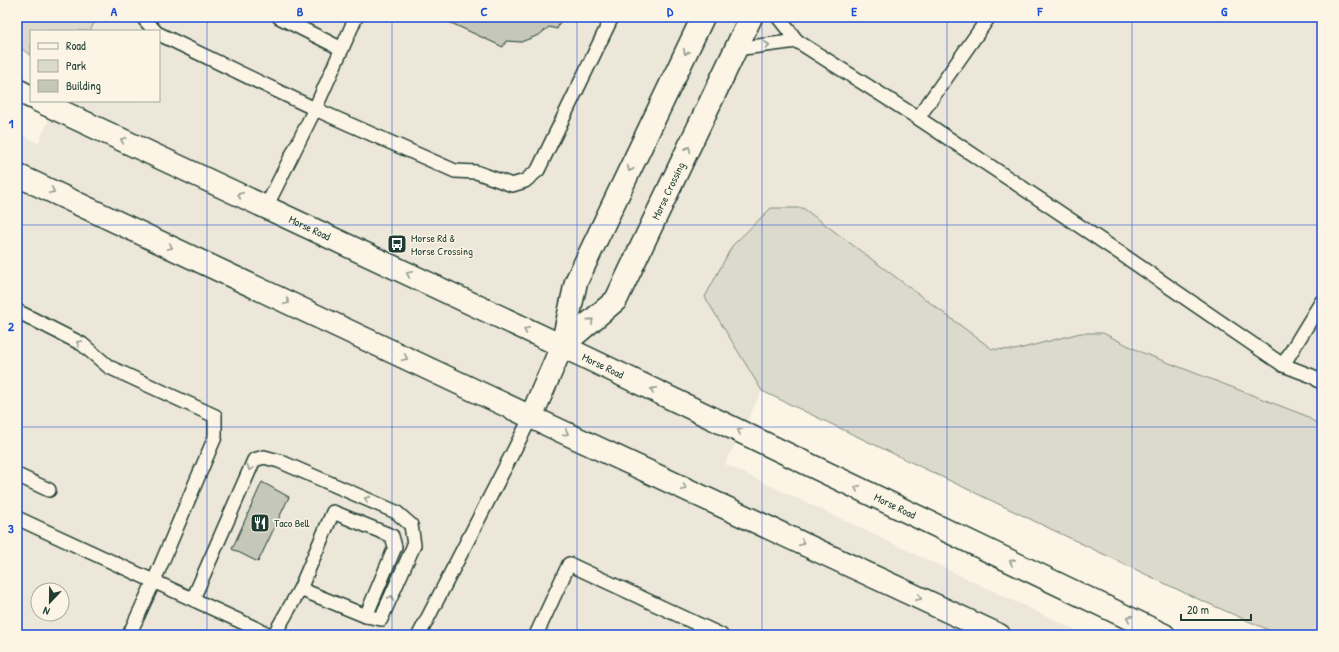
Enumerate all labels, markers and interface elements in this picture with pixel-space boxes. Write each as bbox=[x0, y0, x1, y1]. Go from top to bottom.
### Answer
text: A bbox=[111, 2, 118, 20]
text: B bbox=[297, 2, 304, 20]
text: C bbox=[480, 2, 488, 20]
text: D bbox=[667, 2, 674, 20]
text: E bbox=[851, 2, 857, 20]
text: F bbox=[1037, 2, 1044, 20]
text: G bbox=[1221, 2, 1228, 20]
legend bbox=[30, 30, 160, 102]
text: Road bbox=[66, 37, 86, 54]
one-way arrow bbox=[764, 40, 770, 49]
one-way arrow bbox=[683, 48, 691, 55]
text: Park bbox=[66, 57, 86, 74]
text: Building bbox=[66, 77, 101, 94]
text: 1 bbox=[9, 114, 14, 132]
one-way arrow bbox=[119, 137, 127, 145]
one-way arrow bbox=[683, 145, 691, 153]
street label: Morse Crossing bbox=[648, 160, 688, 222]
one-way arrow bbox=[627, 165, 635, 173]
one-way arrow bbox=[48, 186, 56, 194]
one-way arrow bbox=[237, 192, 245, 200]
street label: Morse Road bbox=[287, 212, 333, 244]
place label: Morse Rd & Morse Crossing bbox=[411, 231, 473, 258]
bus stop icon: Morse Rd & Morse Crossing bbox=[386, 233, 408, 255]
one-way arrow bbox=[166, 242, 173, 250]
one-way arrow bbox=[405, 271, 413, 279]
one-way arrow bbox=[283, 297, 291, 305]
text: 2 bbox=[8, 317, 15, 335]
one-way arrow bbox=[587, 319, 594, 326]
one-way arrow bbox=[523, 327, 531, 335]
one-way arrow bbox=[76, 340, 83, 347]
street label: Morse Road bbox=[580, 350, 627, 382]
one-way arrow bbox=[401, 353, 408, 361]
one-way arrow bbox=[649, 387, 657, 395]
one-way arrow bbox=[562, 428, 569, 436]
one-way arrow bbox=[736, 428, 744, 436]
one-way arrow bbox=[247, 464, 255, 471]
one-way arrow bbox=[679, 483, 687, 491]
one-way arrow bbox=[853, 485, 861, 493]
street label: Morse Road bbox=[872, 490, 919, 522]
one-way arrow bbox=[363, 496, 371, 504]
restaurant icon: Taco Bell bbox=[249, 512, 271, 534]
place label: Taco Bell bbox=[274, 516, 310, 530]
text: 3 bbox=[8, 519, 14, 537]
one-way arrow bbox=[797, 538, 805, 546]
one-way arrow bbox=[1009, 559, 1016, 567]
north arrow bbox=[30, 582, 70, 622]
one-way arrow bbox=[915, 593, 923, 601]
one-way arrow bbox=[386, 594, 394, 601]
scale bar bbox=[1181, 596, 1251, 622]
text: 20 m bbox=[1187, 601, 1209, 618]
text: N bbox=[41, 604, 52, 619]
one-way arrow bbox=[1126, 615, 1133, 623]

